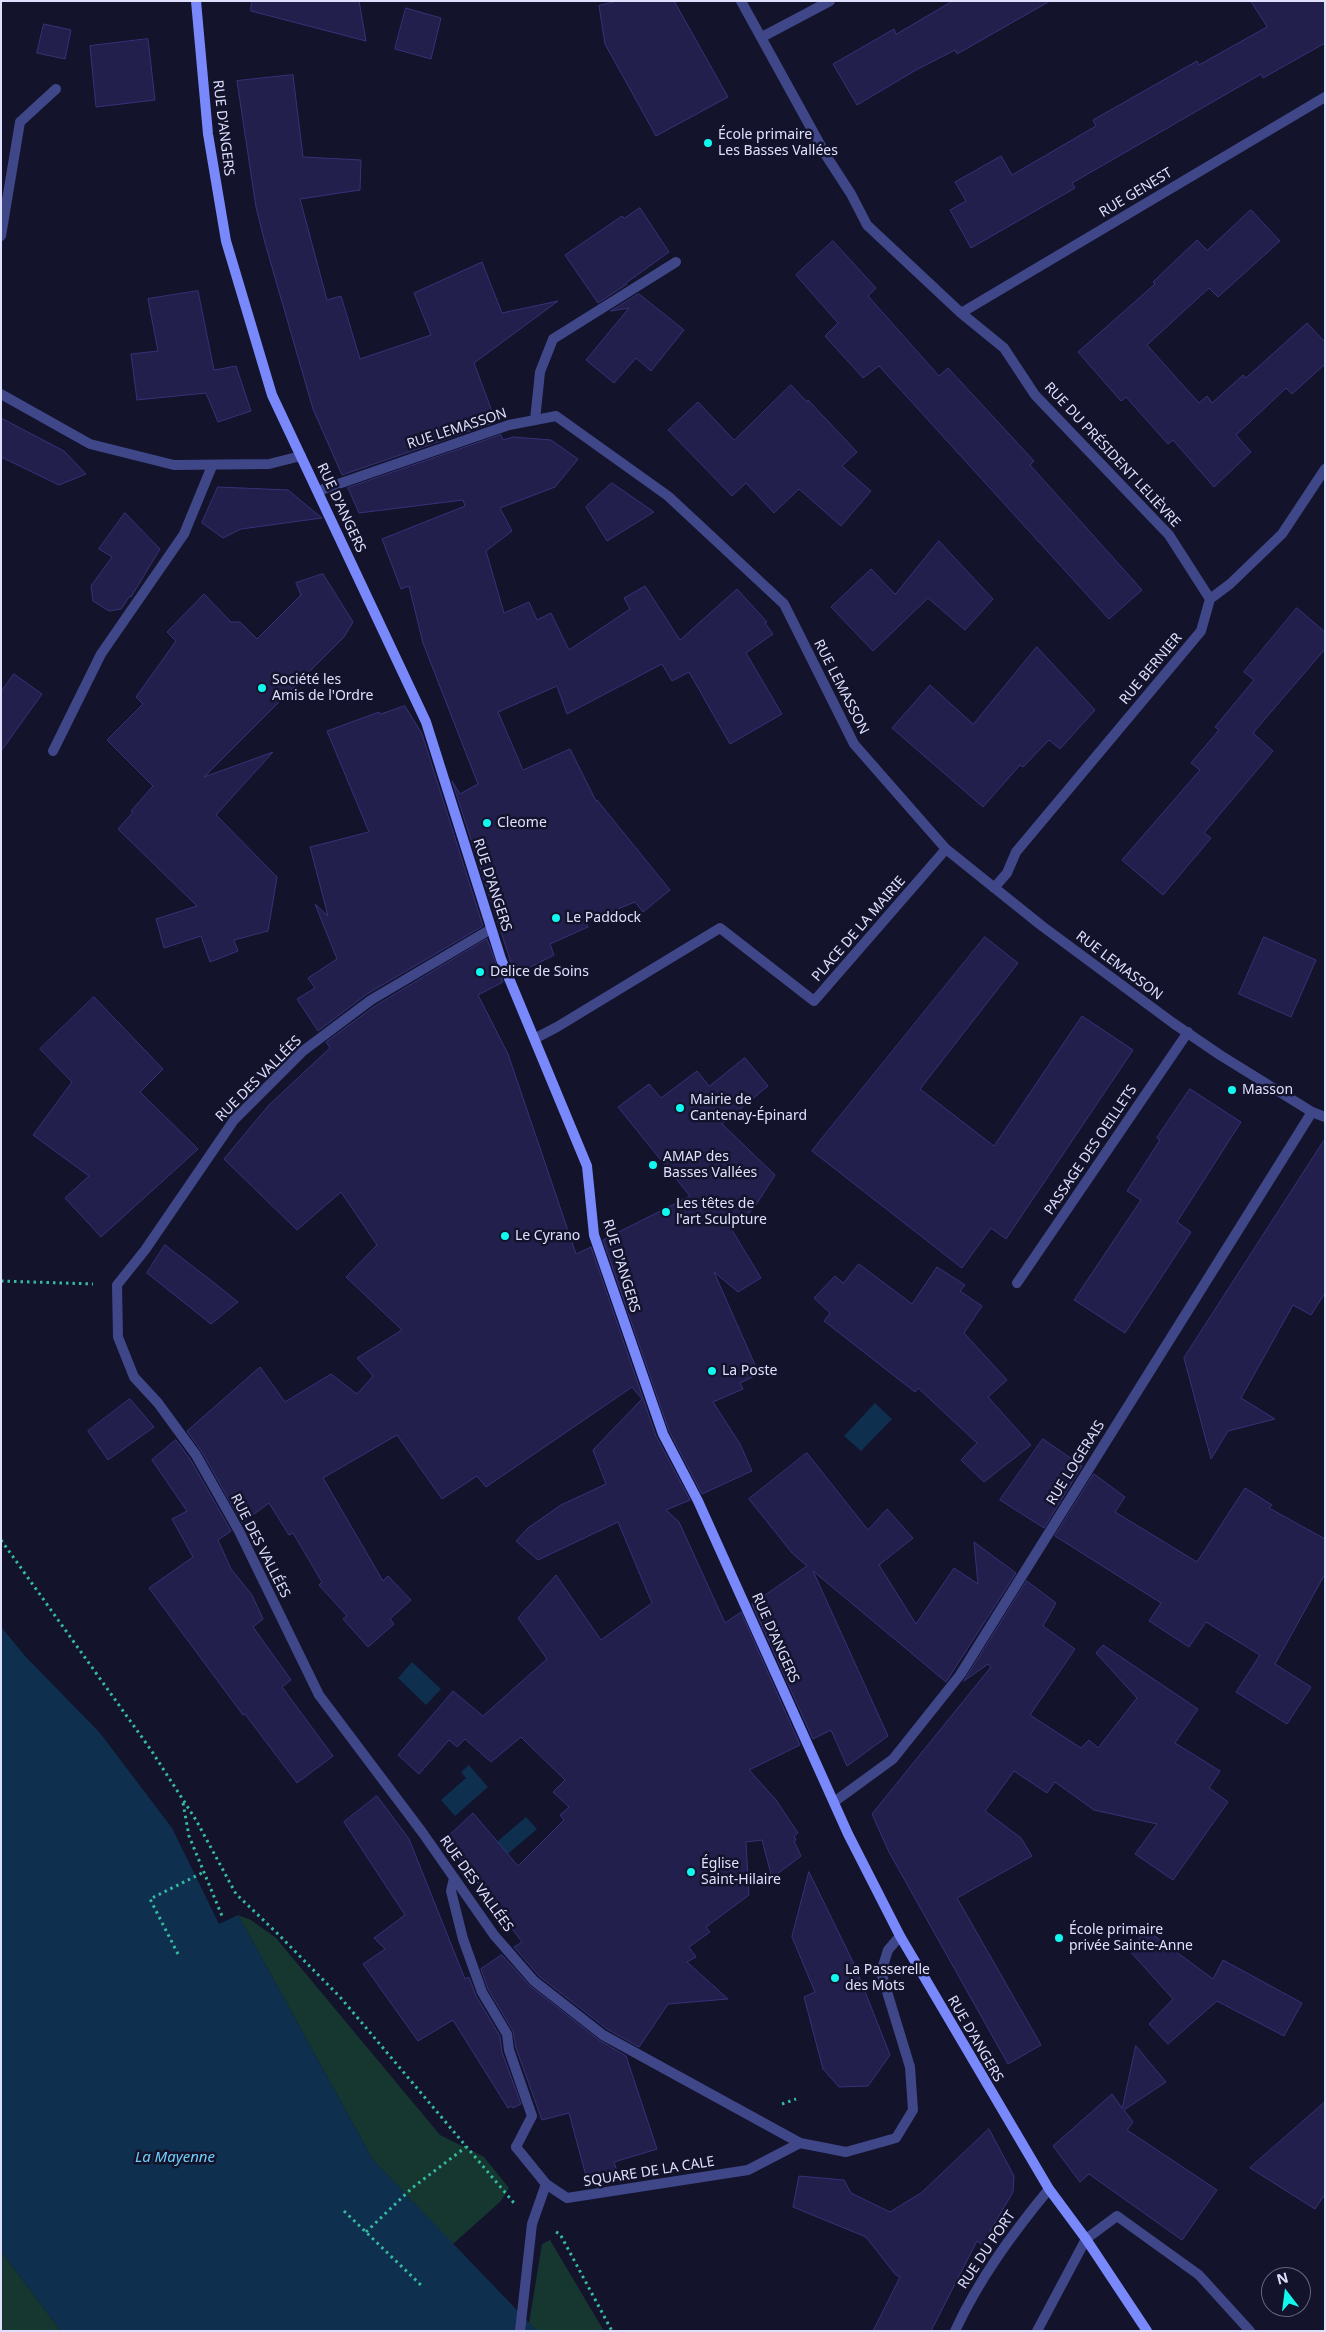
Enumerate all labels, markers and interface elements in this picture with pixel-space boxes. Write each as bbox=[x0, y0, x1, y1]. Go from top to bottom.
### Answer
street label: RUE D'ANGERS bbox=[209, 79, 237, 177]
place label: École primaire Les Basses Vallées bbox=[718, 127, 838, 160]
marker: École primaire Les Basses Vallées bbox=[702, 137, 714, 149]
street label: RUE GENEST bbox=[1096, 165, 1176, 221]
street label: RUE DU PRÉSIDENT LELIÈVRE bbox=[1040, 379, 1184, 531]
street label: RUE LEMASSON bbox=[405, 405, 509, 453]
street label: RUE D'ANGERS bbox=[313, 461, 369, 555]
street label: RUE BERNIER bbox=[1116, 630, 1186, 708]
street label: RUE LEMASSON bbox=[810, 637, 872, 737]
place label: Société les Amis de l'Ordre bbox=[272, 672, 373, 704]
marker: Société les Amis de l'Ordre bbox=[256, 682, 268, 694]
place label: Cleome bbox=[497, 815, 547, 831]
marker: Cleome bbox=[481, 817, 493, 829]
street label: RUE D'ANGERS bbox=[469, 836, 515, 934]
street label: PLACE DE LA MAIRIE bbox=[809, 873, 909, 985]
place label: Le Paddock bbox=[566, 910, 641, 926]
marker: Le Paddock bbox=[550, 912, 562, 924]
street label: RUE LEMASSON bbox=[1072, 928, 1166, 1004]
place label: Delice de Soins bbox=[490, 964, 589, 980]
marker: Delice de Soins bbox=[474, 966, 486, 978]
street label: RUE DES VALLÉES bbox=[213, 1033, 305, 1125]
street label: PASSAGE DES OEILLETS bbox=[1041, 1082, 1141, 1218]
place label: Masson bbox=[1242, 1082, 1293, 1098]
marker: Masson bbox=[1226, 1084, 1238, 1096]
place label: Mairie de Cantenay-Épinard bbox=[690, 1092, 807, 1124]
marker: Mairie de Cantenay-Épinard bbox=[674, 1102, 686, 1114]
place label: AMAP des Basses Vallées bbox=[663, 1149, 757, 1182]
marker: AMAP des Basses Vallées bbox=[647, 1159, 659, 1171]
place label: Les têtes de l'art Sculpture bbox=[676, 1196, 767, 1228]
marker: Les têtes de l'art Sculpture bbox=[660, 1206, 672, 1218]
street label: RUE D'ANGERS bbox=[599, 1217, 643, 1315]
place label: Le Cyrano bbox=[515, 1228, 580, 1244]
marker: Le Cyrano bbox=[499, 1230, 511, 1242]
place label: La Poste bbox=[722, 1363, 777, 1379]
marker: La Poste bbox=[706, 1365, 718, 1377]
street label: RUE LOGERAIS bbox=[1043, 1418, 1109, 1508]
street label: RUE DES VALLÉES bbox=[227, 1491, 293, 1601]
street label: RUE D'ANGERS bbox=[748, 1590, 802, 1686]
street label: RUE DES VALLÉES bbox=[436, 1833, 516, 1935]
place label: Église Saint-Hilaire bbox=[701, 1856, 781, 1888]
marker: Église Saint-Hilaire bbox=[685, 1866, 697, 1878]
place label: École primaire privée Sainte-Anne bbox=[1069, 1922, 1193, 1954]
marker: École primaire privée Sainte-Anne bbox=[1053, 1932, 1065, 1944]
place label: La Passerelle des Mots bbox=[845, 1962, 930, 1994]
marker: La Passerelle des Mots bbox=[829, 1972, 841, 1984]
street label: RUE D'ANGERS bbox=[944, 1993, 1006, 2085]
water label: La Mayenne bbox=[135, 2149, 215, 2167]
street label: SQUARE DE LA CALE bbox=[582, 2153, 716, 2191]
street label: RUE DU PORT bbox=[955, 2208, 1019, 2292]
north arrow bbox=[1261, 2267, 1311, 2317]
text: N bbox=[1274, 2267, 1290, 2289]

